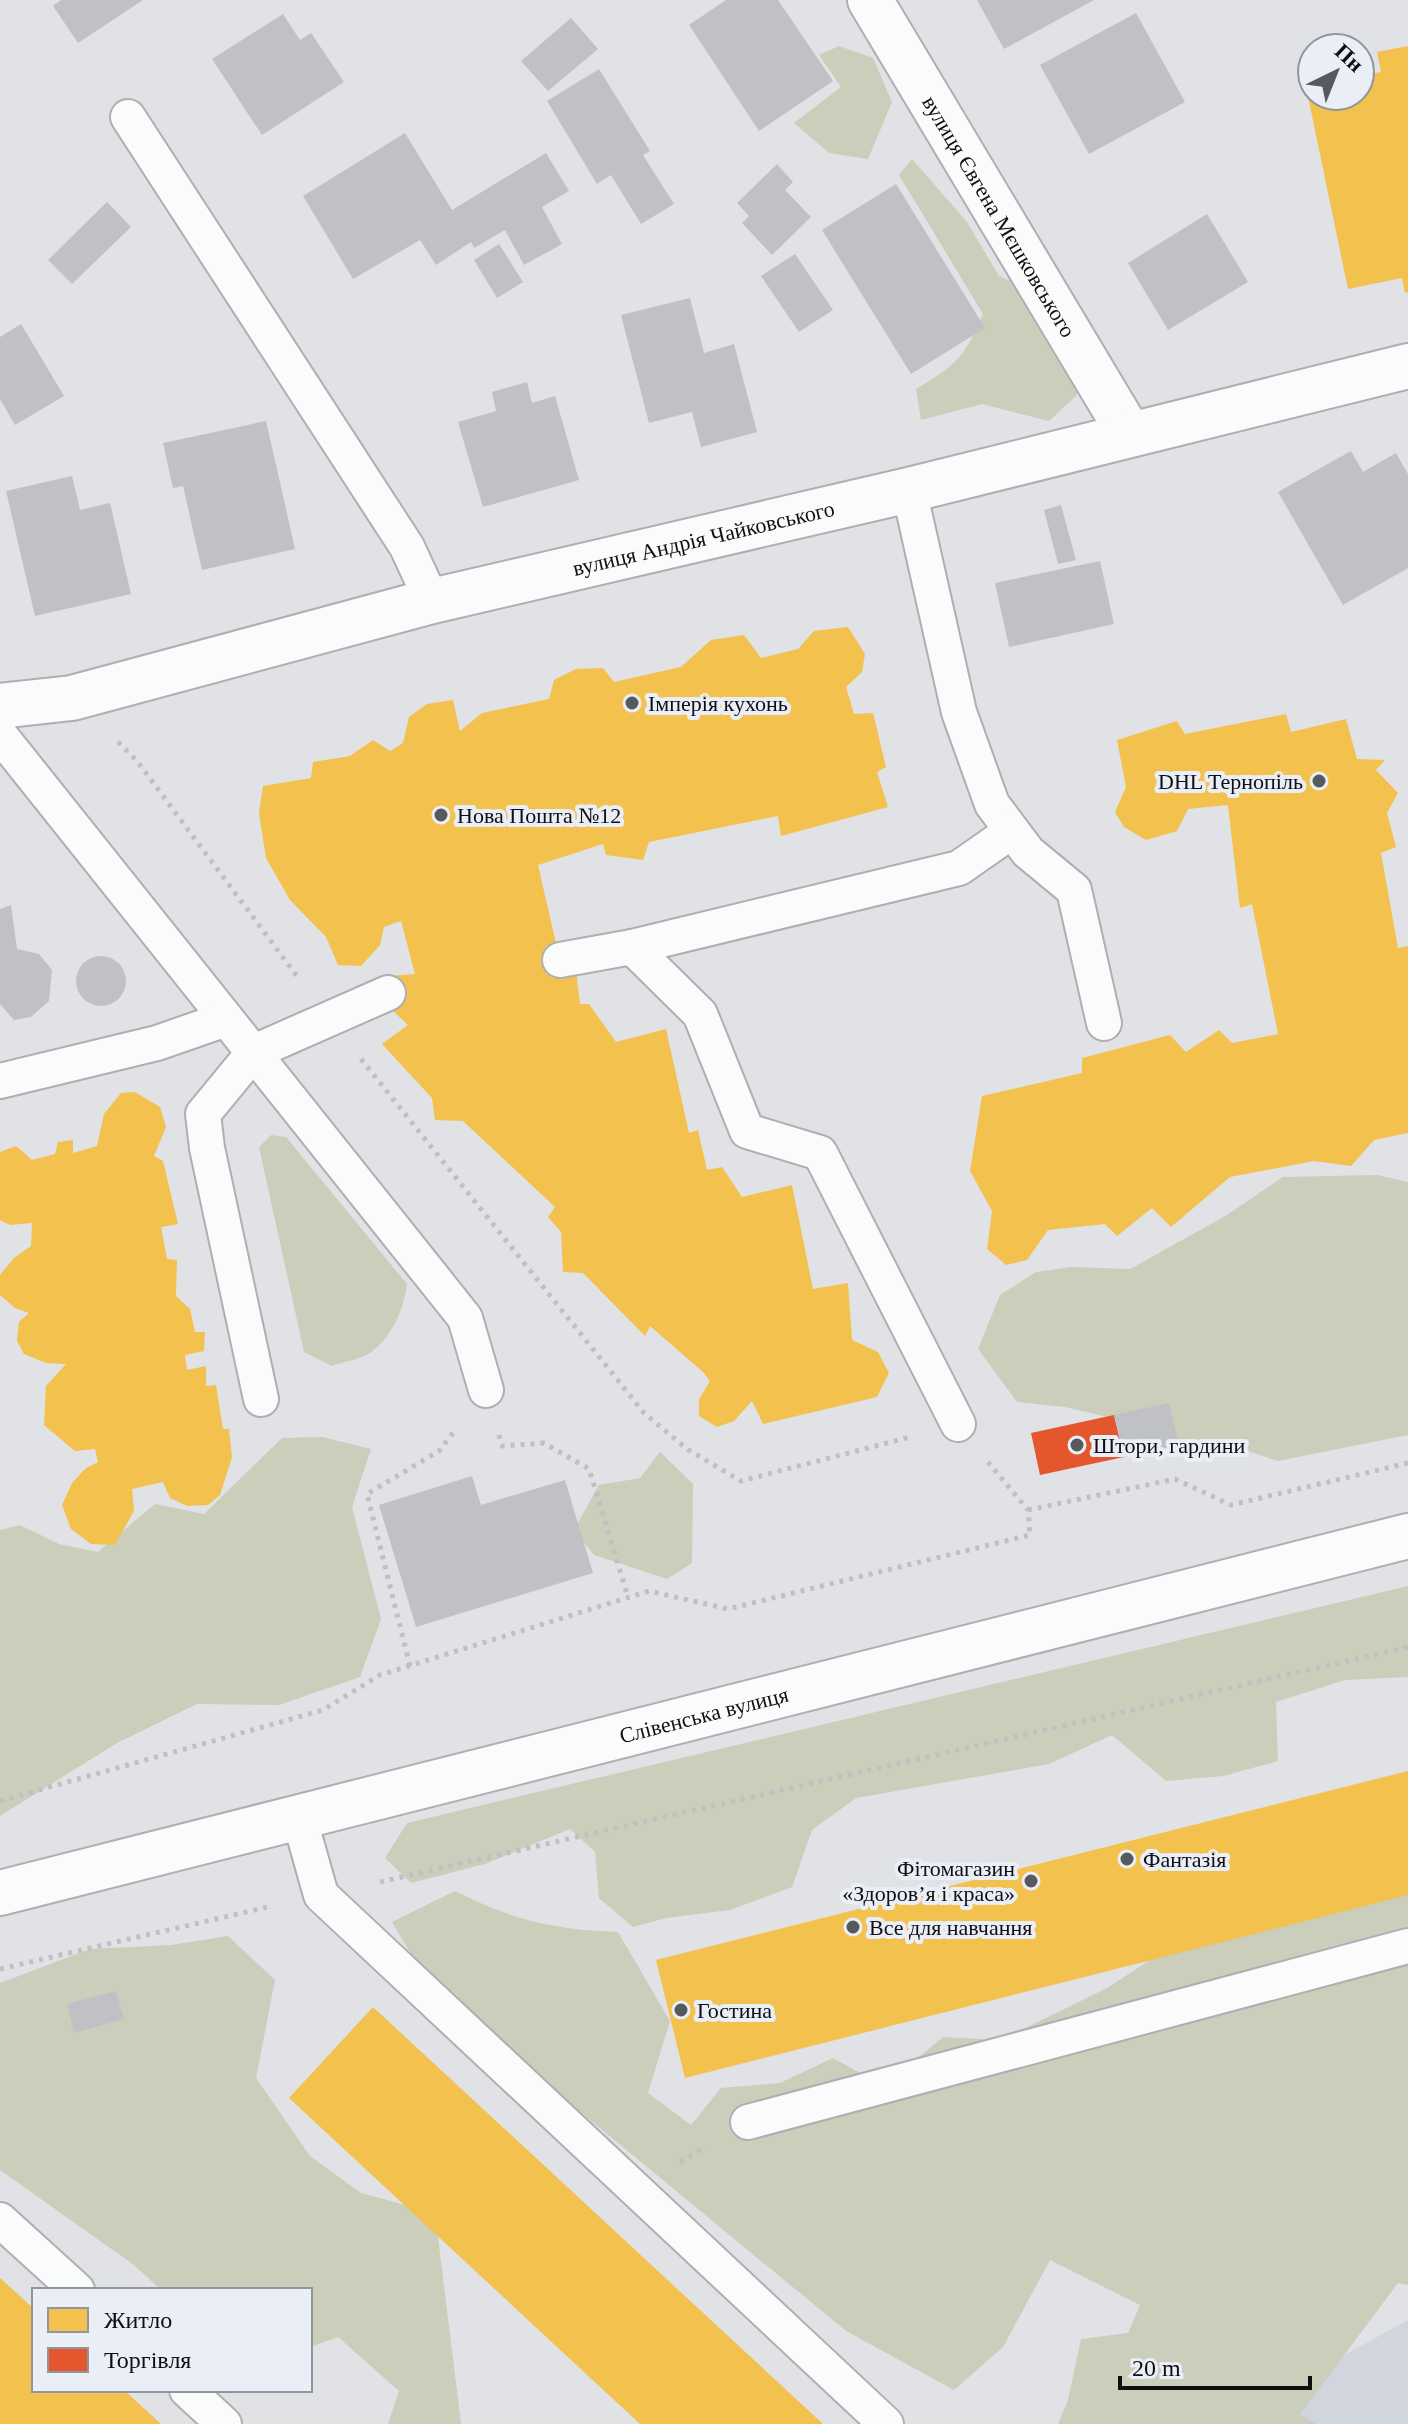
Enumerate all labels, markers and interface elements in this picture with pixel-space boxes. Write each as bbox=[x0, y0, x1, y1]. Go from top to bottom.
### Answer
north arrow bbox=[1296, 32, 1376, 112]
text: Пн bbox=[1330, 38, 1369, 77]
street label: вулиця Євгена Мєшковського bbox=[918, 91, 1081, 342]
street label: вулиця Андрія Чайковського bbox=[570, 495, 837, 580]
place label: Імперія кухонь bbox=[648, 691, 788, 716]
marker: Імперія кухонь bbox=[623, 694, 641, 712]
place label: DHL Тернопіль bbox=[1158, 769, 1303, 794]
marker: DHL Тернопіль bbox=[1310, 772, 1328, 790]
place label: Нова Пошта №12 bbox=[457, 803, 621, 828]
marker: Нова Пошта №12 bbox=[432, 806, 450, 824]
place label: Штори, гардини bbox=[1093, 1433, 1246, 1458]
marker: Штори, гардини bbox=[1068, 1436, 1086, 1454]
street label: Слівенська вулиця bbox=[617, 1681, 791, 1748]
place label: Фантазія bbox=[1143, 1847, 1227, 1872]
marker: Фантазія bbox=[1118, 1850, 1136, 1868]
place label: Фітомагазин «Здоровʼя і краса» bbox=[842, 1856, 1015, 1906]
marker: Фітомагазин «Здоровʼя і краса» bbox=[1022, 1872, 1040, 1890]
place label: Все для навчання bbox=[869, 1915, 1032, 1940]
marker: Все для навчання bbox=[844, 1918, 862, 1936]
place label: Гостина bbox=[697, 1998, 772, 2023]
marker: Гостина bbox=[672, 2001, 690, 2019]
legend bbox=[32, 2288, 312, 2392]
text: Житло bbox=[104, 2307, 172, 2333]
scale bar bbox=[1120, 2340, 1310, 2390]
text: Торгівля bbox=[104, 2347, 191, 2373]
text: 20 m bbox=[1132, 2355, 1181, 2381]

